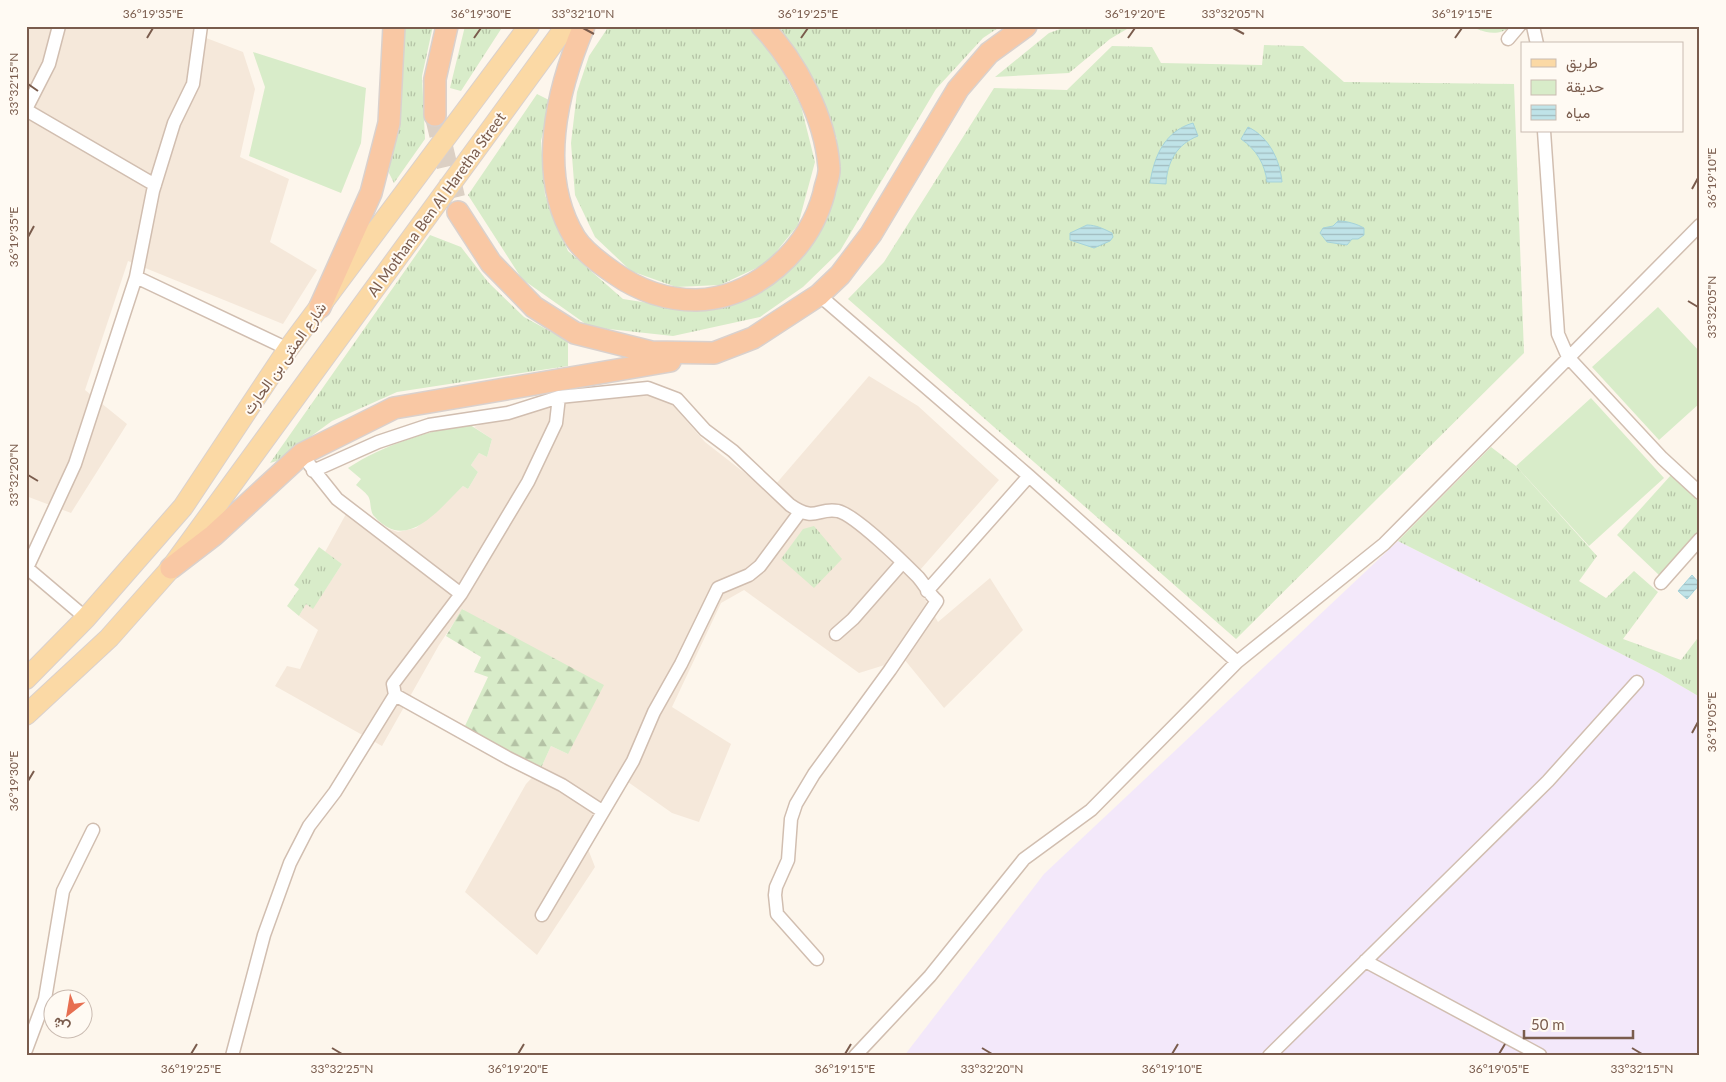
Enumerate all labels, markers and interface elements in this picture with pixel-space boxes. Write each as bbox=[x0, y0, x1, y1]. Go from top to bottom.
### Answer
text: 36°19'35"E bbox=[123, 6, 183, 21]
text: 36°19'30"E bbox=[451, 6, 511, 21]
text: 33°32'10"N bbox=[552, 6, 614, 21]
text: 36°19'25"E bbox=[778, 6, 838, 21]
text: 36°19'20"E bbox=[1105, 6, 1165, 21]
text: 33°32'05"N bbox=[1202, 6, 1264, 21]
text: 36°19'15"E bbox=[1432, 6, 1492, 21]
legend bbox=[1521, 42, 1684, 132]
text: 33°32'15"N bbox=[6, 53, 21, 115]
text: طريق bbox=[1566, 53, 1598, 73]
text: حديقة bbox=[1566, 77, 1604, 96]
text: مياه bbox=[1566, 103, 1590, 122]
street label: Al Mothana Ben Al Haretha Street bbox=[363, 108, 509, 300]
text: 36°19'10"E bbox=[1704, 148, 1719, 208]
text: 36°19'35"E bbox=[6, 207, 21, 267]
text: 33°32'05"N bbox=[1704, 276, 1719, 338]
street label: شارع المثنى بن الحارث bbox=[239, 298, 332, 419]
text: 33°32'20"N bbox=[6, 444, 21, 506]
text: 36°19'05"E bbox=[1704, 692, 1719, 752]
text: 36°19'30"E bbox=[6, 751, 21, 811]
north arrow bbox=[42, 990, 92, 1040]
scale bar bbox=[1524, 1007, 1632, 1039]
text: ش bbox=[49, 1013, 73, 1037]
text: 50 m bbox=[1531, 1015, 1565, 1033]
text: 36°19'25"E bbox=[161, 1061, 221, 1076]
text: 33°32'25"N bbox=[311, 1061, 373, 1076]
text: 36°19'20"E bbox=[488, 1061, 548, 1076]
text: 36°19'15"E bbox=[815, 1061, 875, 1076]
text: 33°32'20"N bbox=[961, 1061, 1023, 1076]
text: 36°19'10"E bbox=[1142, 1061, 1202, 1076]
text: 36°19'05"E bbox=[1469, 1061, 1529, 1076]
text: 33°32'15"N bbox=[1611, 1061, 1673, 1076]

